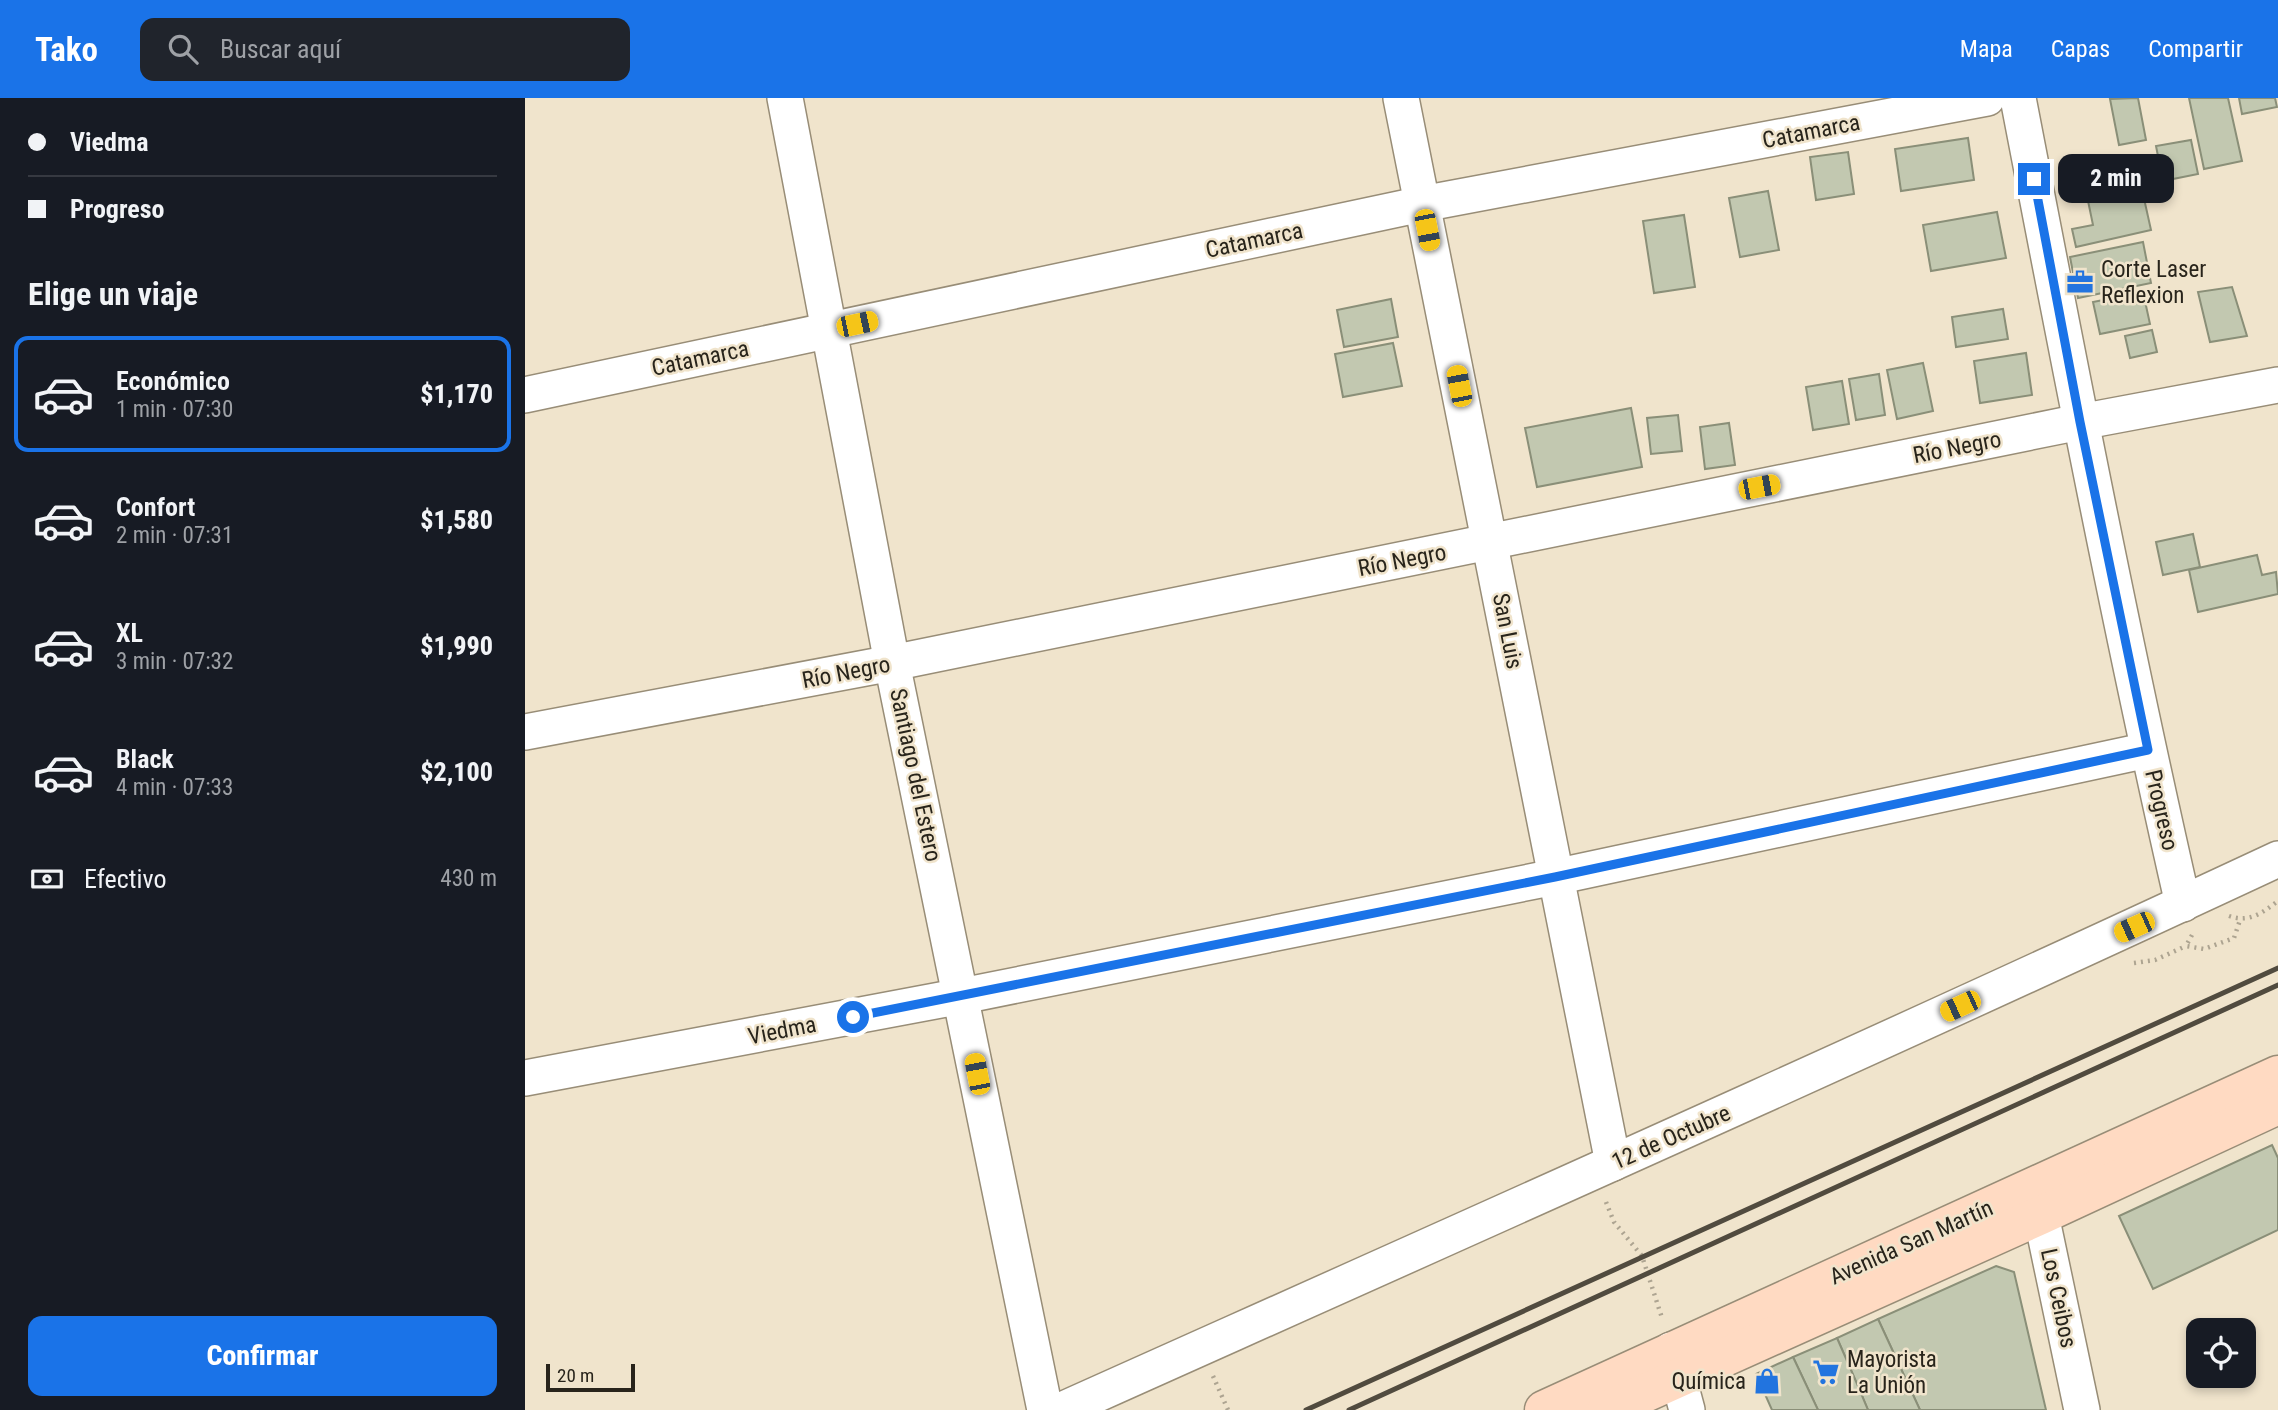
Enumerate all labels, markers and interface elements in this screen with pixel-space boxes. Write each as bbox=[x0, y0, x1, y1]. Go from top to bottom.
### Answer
search box bbox=[140, 18, 630, 81]
text: Tako bbox=[35, 30, 98, 69]
icon: search bbox=[164, 30, 202, 68]
text: Buscar aquí bbox=[220, 34, 341, 64]
text: Mapa bbox=[1960, 35, 2013, 63]
text: Capas bbox=[2051, 35, 2110, 63]
text: Compartir bbox=[2148, 35, 2243, 63]
street label: Catamarca bbox=[1760, 109, 1862, 154]
text: Viedma bbox=[70, 127, 148, 157]
callout: 2 min bbox=[2059, 154, 2174, 204]
route end bbox=[2018, 163, 2050, 195]
text: 2 min bbox=[2090, 165, 2142, 192]
text: Progreso bbox=[70, 194, 165, 224]
car bbox=[1413, 207, 1442, 253]
street label: Catamarca bbox=[1203, 217, 1305, 264]
place label: Corte Laser Reflexion bbox=[2101, 256, 2206, 309]
office icon: Corte Laser Reflexion bbox=[2065, 267, 2095, 297]
text: Elige un viaje bbox=[28, 275, 198, 313]
car bbox=[835, 309, 880, 339]
street label: Catamarca bbox=[649, 335, 751, 382]
icon: car bbox=[32, 363, 95, 426]
car bbox=[1445, 363, 1474, 409]
text: Económico bbox=[116, 366, 230, 396]
text: $1,170 bbox=[420, 379, 493, 409]
text: 1 min · 07:30 bbox=[116, 396, 233, 423]
street label: Río Negro bbox=[1911, 426, 2003, 469]
car bbox=[1737, 473, 1782, 501]
icon: car bbox=[32, 489, 95, 552]
text: Confort bbox=[116, 492, 195, 522]
text: $1,580 bbox=[420, 505, 493, 535]
text: 2 min · 07:31 bbox=[116, 522, 233, 549]
street label: Río Negro bbox=[1356, 539, 1448, 582]
street label: San Luis bbox=[1487, 591, 1528, 671]
icon: car bbox=[32, 615, 95, 678]
text: XL bbox=[116, 618, 143, 648]
text: $1,990 bbox=[420, 631, 493, 661]
text: 3 min · 07:32 bbox=[116, 648, 233, 675]
street label: Río Negro bbox=[800, 651, 892, 694]
street label: Santiago del Estero bbox=[884, 686, 947, 864]
icon: car bbox=[32, 741, 95, 804]
text: Black bbox=[116, 744, 174, 774]
text: $2,100 bbox=[420, 757, 493, 787]
street label: Progreso bbox=[2139, 767, 2184, 853]
text: 4 min · 07:33 bbox=[116, 774, 233, 801]
icon: cash bbox=[28, 860, 66, 898]
text: Efectivo bbox=[84, 864, 166, 894]
text: 430 m bbox=[440, 865, 497, 892]
car bbox=[2111, 909, 2158, 945]
car bbox=[1937, 988, 1984, 1024]
route start bbox=[837, 1001, 869, 1033]
street label: Viedma bbox=[746, 1011, 818, 1050]
car bbox=[963, 1051, 992, 1097]
street label: 12 de Octubre bbox=[1608, 1099, 1735, 1176]
street label: Avenida San Martín bbox=[1825, 1194, 1997, 1291]
street label: Los Ceibos bbox=[2035, 1246, 2082, 1350]
button: Confirmar bbox=[28, 1316, 497, 1396]
map controls bbox=[2186, 1318, 2256, 1388]
button: locate bbox=[2186, 1318, 2256, 1388]
place label: Mayorista La Unión bbox=[1847, 1346, 1937, 1399]
supermarket icon: Mayorista La Unión bbox=[1811, 1357, 1841, 1387]
scale bar bbox=[546, 1361, 635, 1393]
text: 20 m bbox=[557, 1364, 594, 1387]
shop icon: Química bbox=[1752, 1366, 1782, 1396]
place label: Química bbox=[1671, 1368, 1746, 1395]

